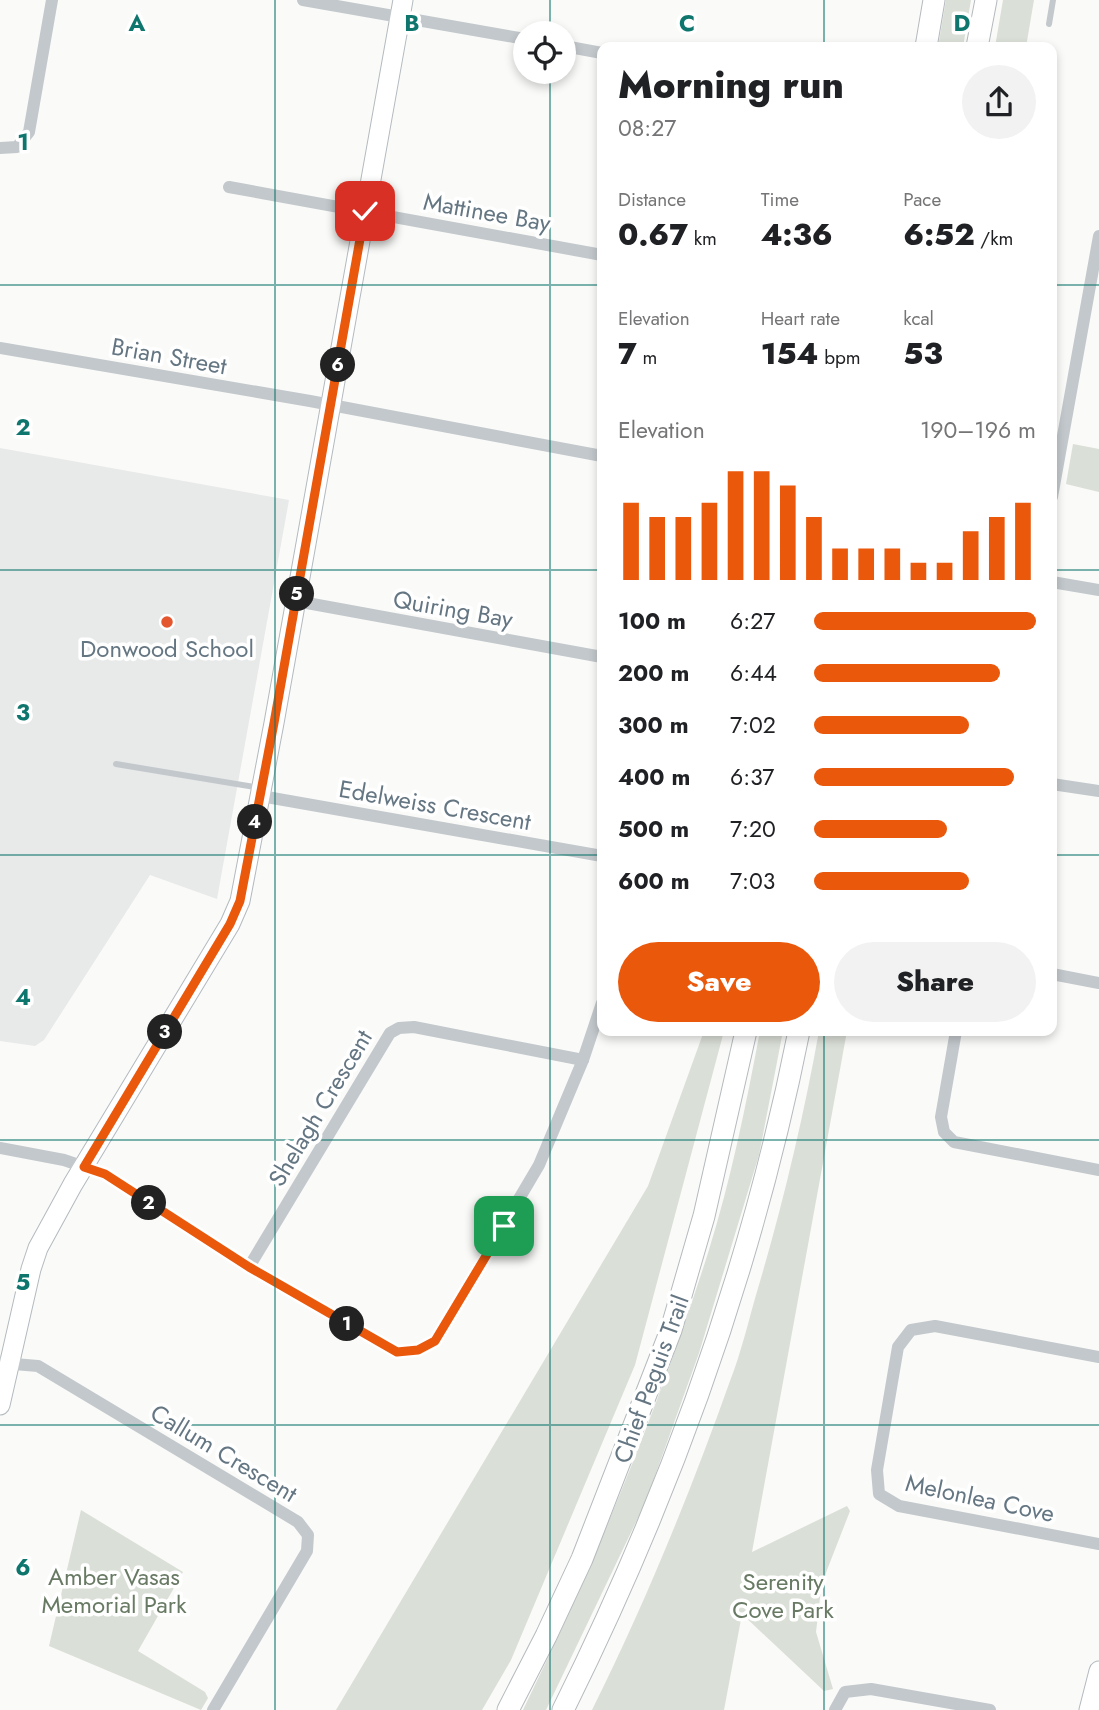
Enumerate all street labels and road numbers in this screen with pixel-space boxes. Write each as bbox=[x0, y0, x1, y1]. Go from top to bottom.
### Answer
street label: Mattinee Bay bbox=[421, 184, 554, 240]
street label: Brian Street bbox=[109, 329, 230, 383]
street label: Quiring Bay bbox=[390, 581, 516, 637]
street label: Edelweiss Crescent bbox=[336, 771, 534, 839]
street label: Shelagh Crescent bbox=[259, 1023, 381, 1193]
street label: Chief Peguis Trail bbox=[604, 1290, 698, 1468]
street label: Callum Crescent bbox=[144, 1395, 304, 1511]
street label: Melonlea Cove bbox=[902, 1465, 1058, 1531]

